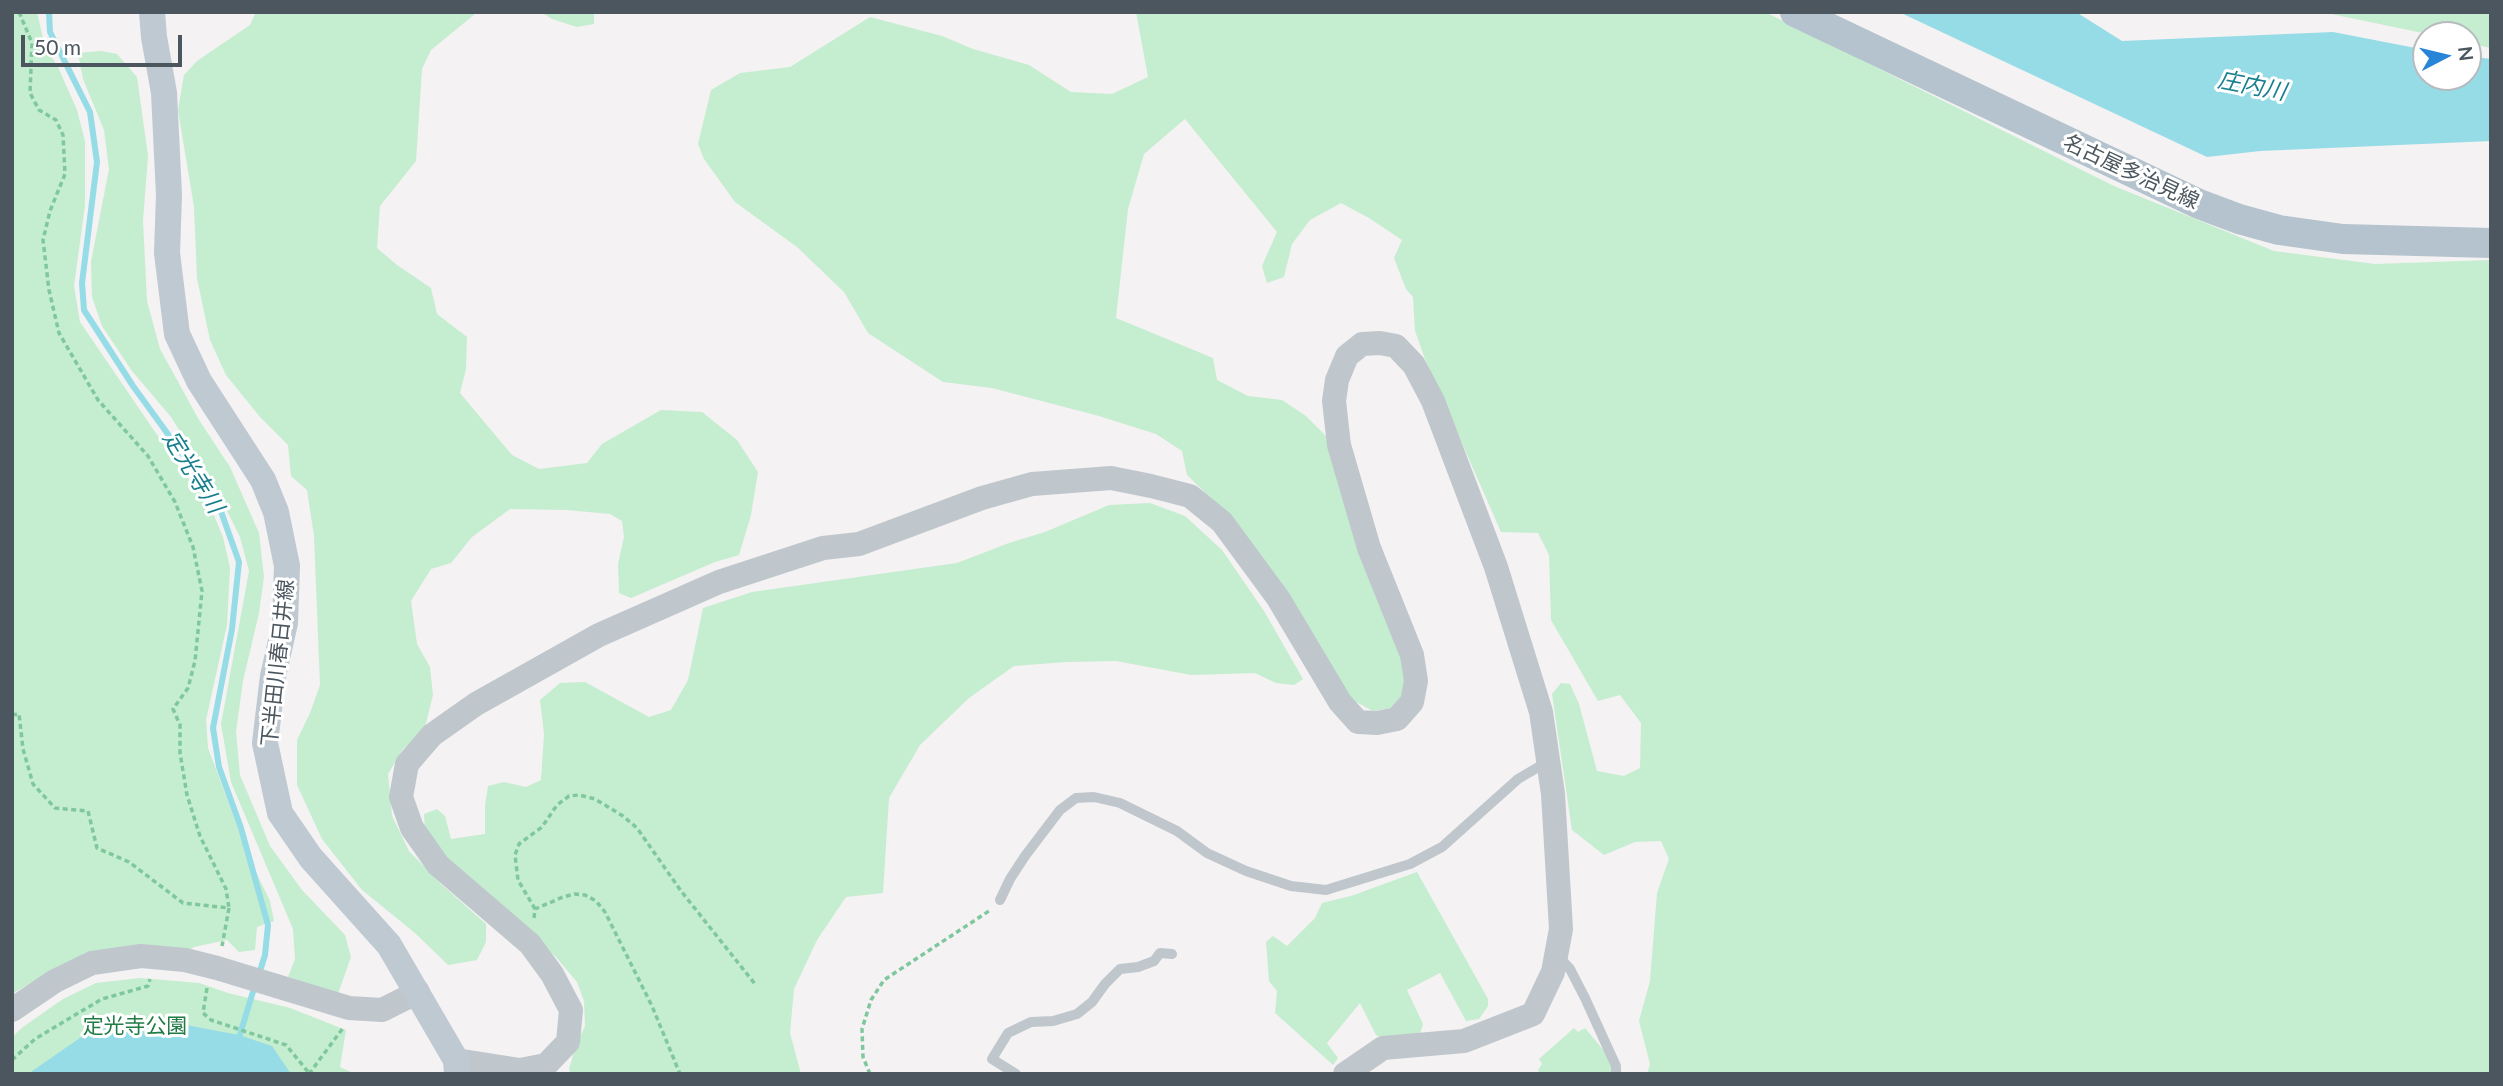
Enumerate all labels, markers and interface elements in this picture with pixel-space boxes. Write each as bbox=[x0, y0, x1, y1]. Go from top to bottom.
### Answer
scale bar bbox=[24, 21, 186, 65]
north arrow bbox=[2412, 21, 2482, 91]
text: 50 m bbox=[34, 34, 81, 59]
text: N bbox=[2454, 45, 2479, 62]
water label: 庄内川 bbox=[2216, 66, 2288, 106]
street label: 名古屋多治見線 bbox=[2059, 130, 2203, 214]
water label: 定光寺川 bbox=[157, 426, 229, 518]
street label: 下半田川春日井線 bbox=[257, 578, 299, 748]
park label: 定光寺公園 bbox=[83, 1013, 187, 1039]

